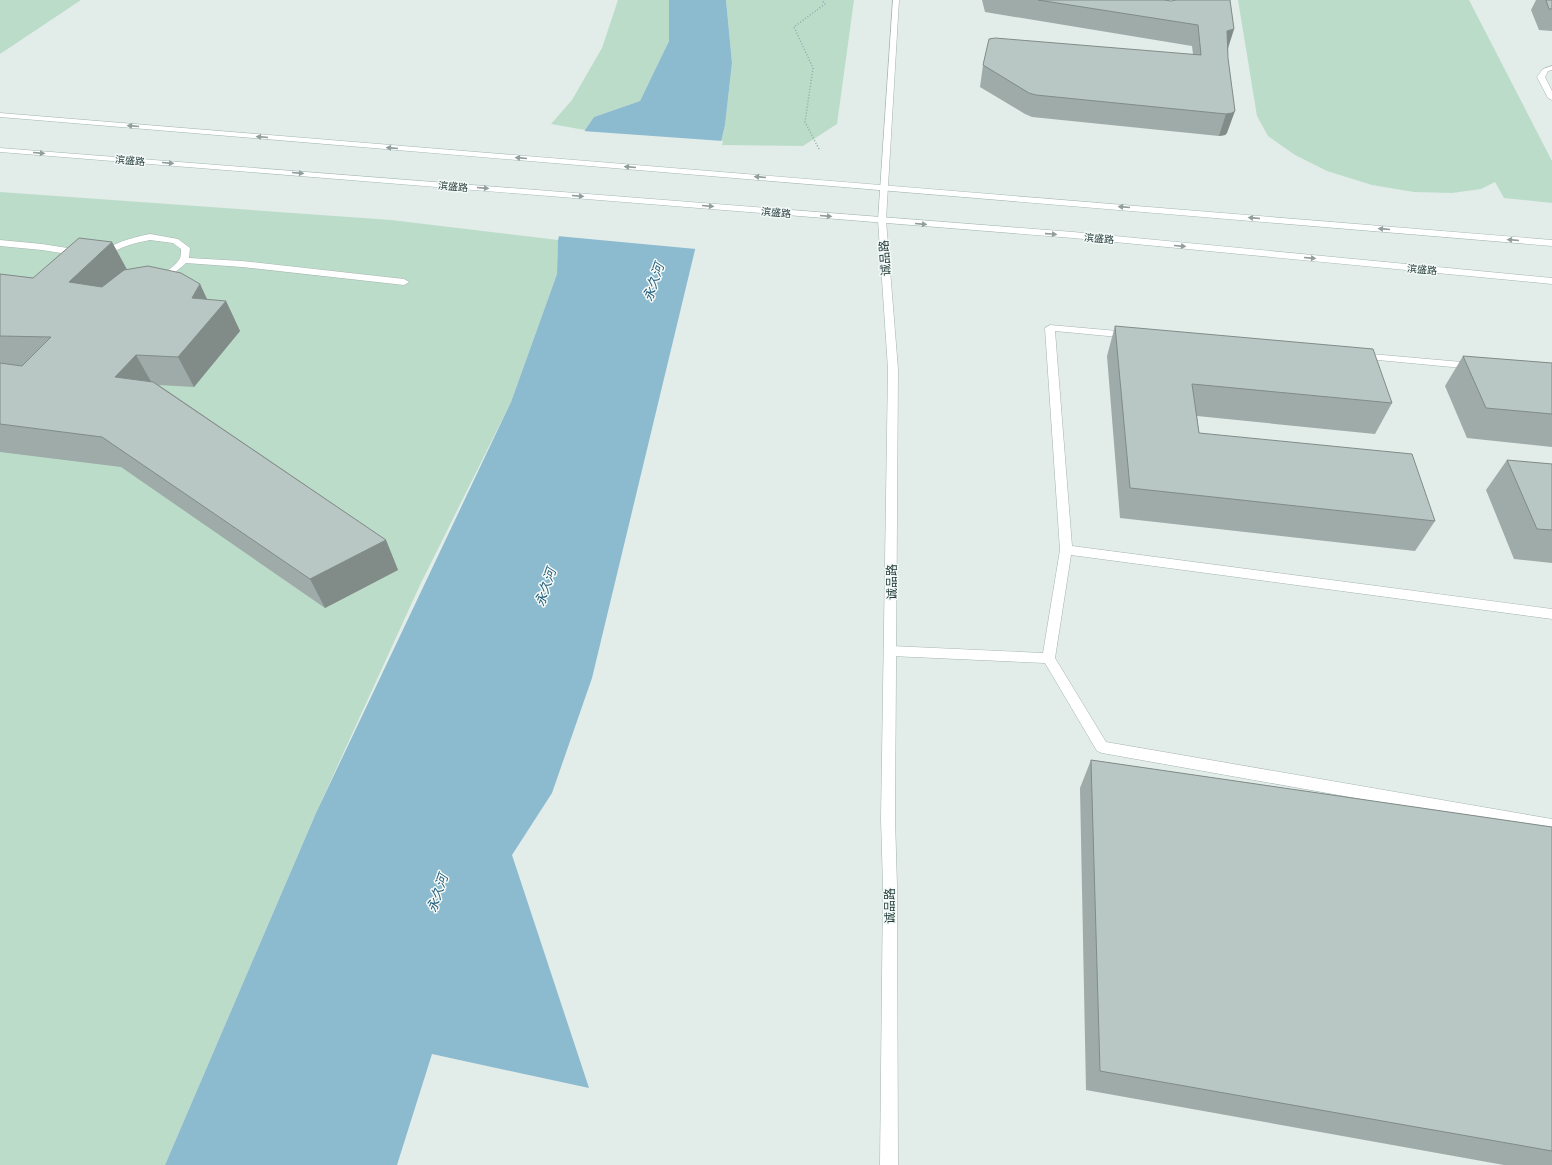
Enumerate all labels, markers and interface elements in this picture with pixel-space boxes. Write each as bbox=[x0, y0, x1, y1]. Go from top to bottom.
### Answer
one-way arrow bbox=[127, 123, 139, 130]
one-way arrow bbox=[256, 133, 268, 140]
one-way arrow bbox=[386, 144, 398, 151]
one-way arrow bbox=[33, 149, 45, 156]
street label: 滨盛路 bbox=[115, 153, 145, 167]
one-way arrow bbox=[515, 155, 527, 162]
one-way arrow bbox=[162, 160, 174, 167]
one-way arrow bbox=[624, 164, 636, 171]
one-way arrow bbox=[292, 170, 304, 177]
one-way arrow bbox=[754, 174, 766, 181]
street label: 滨盛路 bbox=[438, 179, 468, 193]
one-way arrow bbox=[477, 185, 489, 192]
one-way arrow bbox=[572, 192, 584, 199]
one-way arrow bbox=[702, 203, 714, 210]
one-way arrow bbox=[1118, 204, 1131, 211]
street label: 滨盛路 bbox=[761, 205, 791, 219]
one-way arrow bbox=[820, 213, 832, 219]
one-way arrow bbox=[1248, 214, 1260, 221]
one-way arrow bbox=[915, 220, 927, 227]
one-way arrow bbox=[1378, 225, 1390, 232]
one-way arrow bbox=[1045, 230, 1057, 237]
street label: 滨盛路 bbox=[1084, 231, 1114, 245]
one-way arrow bbox=[1507, 236, 1519, 243]
street label: 诚品路 bbox=[876, 240, 893, 277]
one-way arrow bbox=[1174, 242, 1186, 249]
one-way arrow bbox=[1304, 255, 1316, 261]
water label: 永久河 bbox=[639, 258, 668, 303]
street label: 滨盛路 bbox=[1407, 262, 1437, 276]
water label: 永久河 bbox=[531, 563, 560, 608]
street label: 诚品路 bbox=[884, 564, 899, 600]
water label: 永久河 bbox=[423, 869, 452, 914]
street label: 诚品路 bbox=[882, 888, 897, 924]

